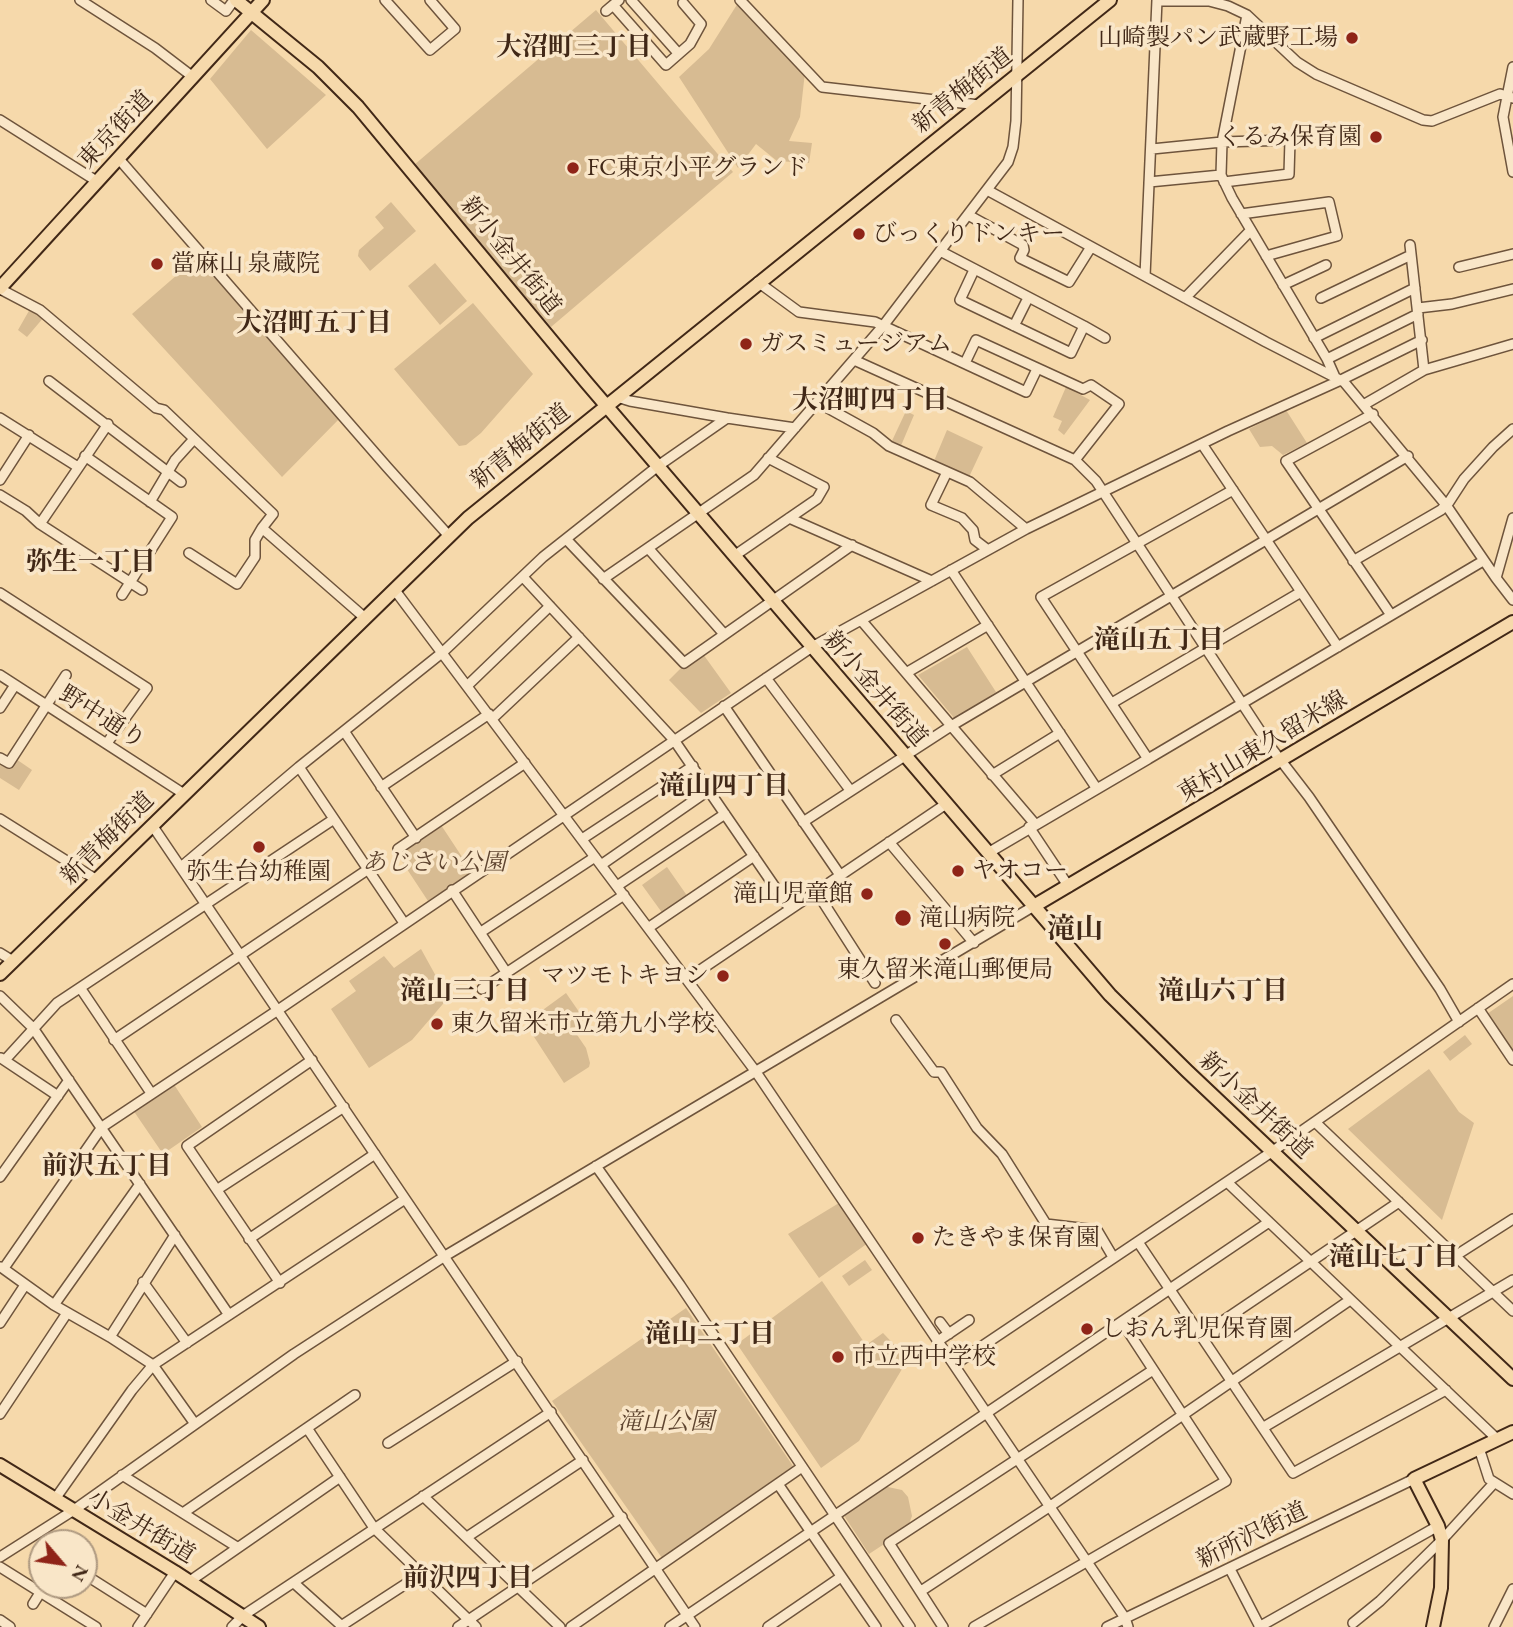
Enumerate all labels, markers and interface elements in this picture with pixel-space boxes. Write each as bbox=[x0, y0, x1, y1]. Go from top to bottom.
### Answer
place label: 山崎製パン武蔵野工場 bbox=[1098, 24, 1338, 52]
marker: 山崎製パン武蔵野工場 bbox=[1344, 30, 1360, 46]
district label: 大沼町三丁目 bbox=[496, 32, 652, 64]
street label: 新青梅街道 bbox=[907, 42, 1019, 140]
street label: 東京街道 bbox=[73, 85, 159, 175]
place label: くるみ保育園 bbox=[1218, 123, 1362, 151]
marker: くるみ保育園 bbox=[1368, 129, 1384, 145]
place label: FC東京小平グランド bbox=[587, 154, 808, 182]
marker: FC東京小平グランド bbox=[565, 160, 581, 176]
street label: 新小金井街道 bbox=[453, 191, 567, 321]
place label: びっくりドンキー bbox=[873, 220, 1065, 248]
marker: びっくりドンキー bbox=[851, 226, 867, 242]
place label: 當麻山 泉蔵院 bbox=[171, 250, 320, 278]
marker: 當麻山 泉蔵院 bbox=[149, 256, 165, 272]
district label: 大沼町五丁目 bbox=[236, 308, 392, 340]
place label: ガスミュージアム bbox=[760, 330, 952, 358]
marker: ガスミュージアム bbox=[738, 336, 754, 352]
district label: 大沼町四丁目 bbox=[792, 385, 948, 417]
street label: 新青梅街道 bbox=[465, 398, 577, 496]
district label: 弥生一丁目 bbox=[26, 547, 156, 579]
street label: 新小金井街道 bbox=[817, 625, 933, 753]
district label: 滝山五丁目 bbox=[1094, 625, 1224, 657]
street label: 野中通り bbox=[54, 680, 150, 756]
street label: 東村山東久留米線 bbox=[1173, 685, 1353, 809]
district label: 滝山四丁目 bbox=[659, 771, 789, 803]
street label: 新青梅街道 bbox=[55, 786, 161, 892]
marker: 弥生台幼稚園 bbox=[251, 839, 267, 855]
park label: あじさい公園 bbox=[362, 849, 506, 877]
place label: ヤオコー bbox=[972, 857, 1068, 885]
place label: 弥生台幼稚園 bbox=[187, 858, 331, 886]
marker: ヤオコー bbox=[950, 863, 966, 879]
place label: 滝山児童館 bbox=[733, 880, 853, 908]
marker: 滝山児童館 bbox=[859, 886, 875, 902]
place label: 滝山病院 bbox=[919, 904, 1015, 932]
marker: 滝山病院 bbox=[893, 908, 913, 928]
district label: 滝山 bbox=[1047, 913, 1103, 947]
marker: 東久留米滝山郵便局 bbox=[937, 936, 953, 952]
place label: 東久留米滝山郵便局 bbox=[837, 956, 1053, 984]
place label: マツモトキヨシ bbox=[541, 962, 709, 990]
marker: マツモトキヨシ bbox=[715, 968, 731, 984]
district label: 滝山三丁目 bbox=[400, 976, 530, 1008]
district label: 滝山六丁目 bbox=[1158, 976, 1288, 1008]
place label: 東久留米市立第九小学校 bbox=[451, 1010, 715, 1038]
marker: 東久留米市立第九小学校 bbox=[429, 1016, 445, 1032]
street label: 新小金井街道 bbox=[1193, 1046, 1317, 1166]
district label: 前沢五丁目 bbox=[42, 1151, 172, 1183]
place label: たきやま保育園 bbox=[932, 1224, 1100, 1252]
marker: たきやま保育園 bbox=[910, 1230, 926, 1246]
district label: 滝山七丁目 bbox=[1329, 1242, 1459, 1274]
place label: しおん乳児保育園 bbox=[1101, 1315, 1293, 1343]
district label: 滝山二丁目 bbox=[645, 1319, 775, 1351]
marker: しおん乳児保育園 bbox=[1079, 1321, 1095, 1337]
place label: 市立西中学校 bbox=[852, 1343, 996, 1371]
marker: 市立西中学校 bbox=[830, 1349, 846, 1365]
park label: 滝山公園 bbox=[618, 1408, 714, 1436]
street label: 小金井街道 bbox=[82, 1484, 200, 1570]
street label: 新所沢街道 bbox=[1192, 1497, 1312, 1575]
north arrow bbox=[28, 1529, 98, 1599]
text: N bbox=[65, 1561, 95, 1586]
district label: 前沢四丁目 bbox=[403, 1563, 533, 1595]

